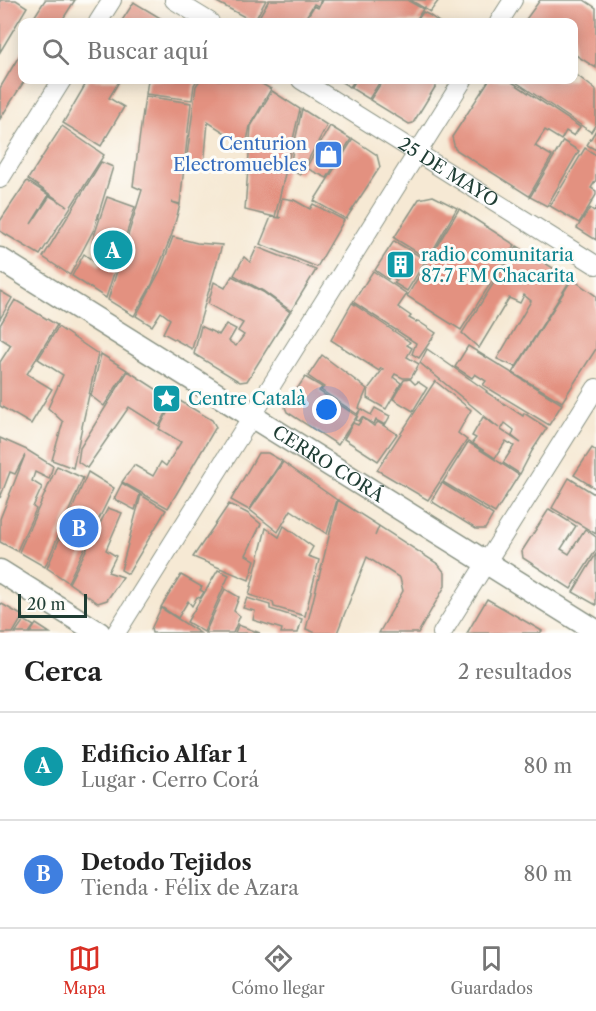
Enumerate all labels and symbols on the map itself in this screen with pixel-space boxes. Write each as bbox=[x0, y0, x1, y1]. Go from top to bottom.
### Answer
place label: Centurion Electromuebles bbox=[173, 133, 307, 176]
street label: 25 DE MAYO bbox=[394, 133, 502, 212]
shop icon: Centurion Electromuebles bbox=[312, 138, 344, 170]
pin: A bbox=[94, 228, 132, 272]
place label: radio comunitaria 87.7 FM Chacarita bbox=[421, 244, 575, 287]
building icon: radio comunitaria 87.7 FM Chacarita bbox=[384, 249, 416, 281]
place icon: Centre Català bbox=[151, 383, 183, 415]
place label: Centre Català bbox=[188, 388, 306, 410]
your location bbox=[312, 395, 341, 424]
street label: CERRO CORÁ bbox=[268, 421, 389, 507]
pin: B bbox=[60, 506, 98, 550]
scale bar bbox=[18, 591, 87, 618]

